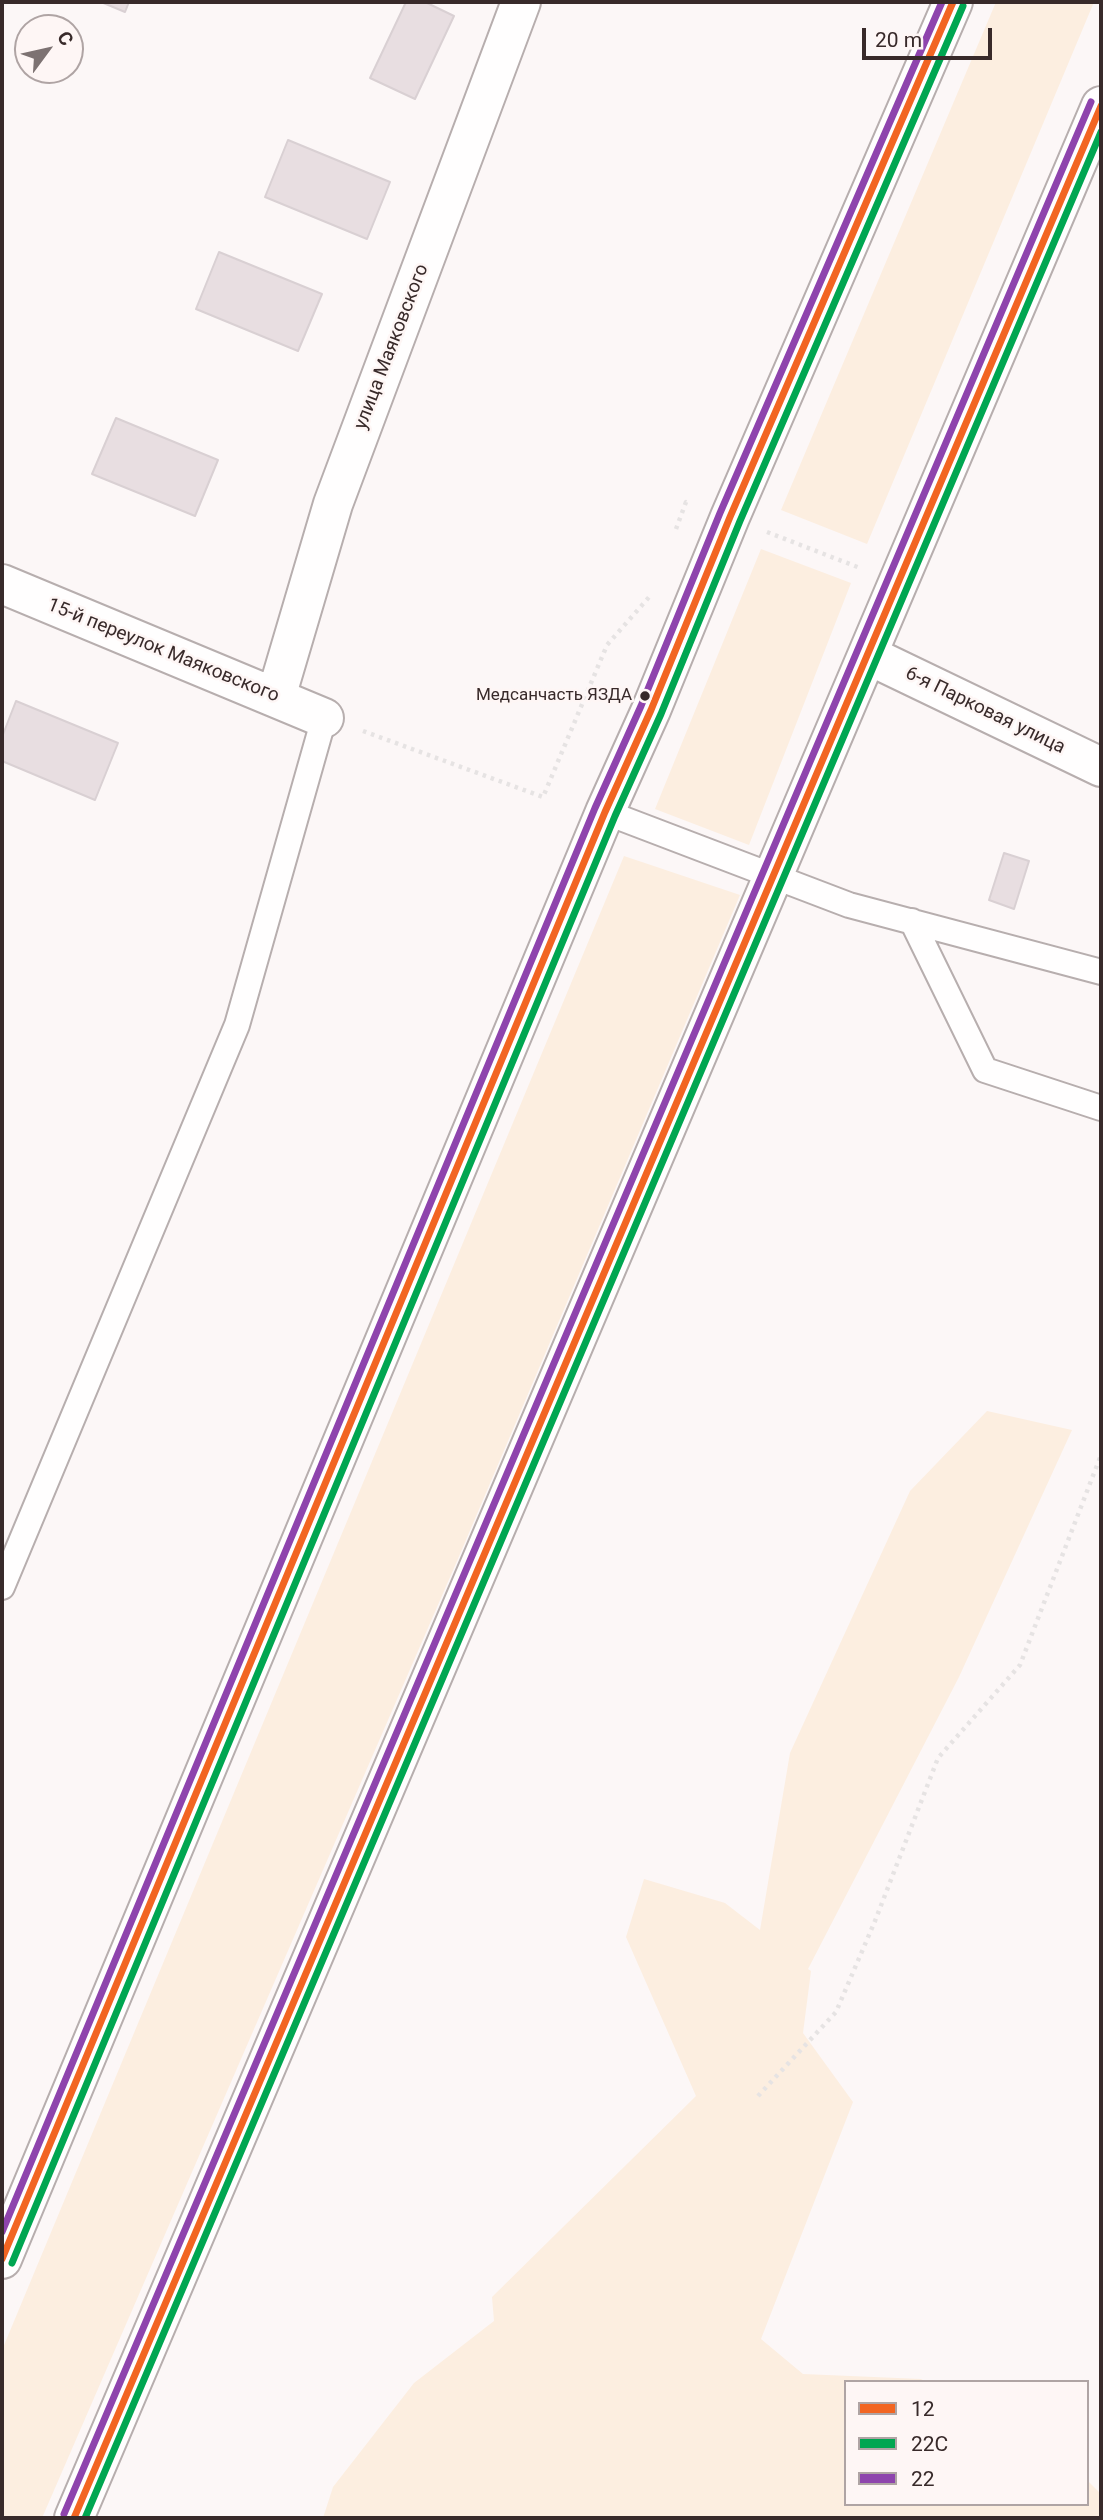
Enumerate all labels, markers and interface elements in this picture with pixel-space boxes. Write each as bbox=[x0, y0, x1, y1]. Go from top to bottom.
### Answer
north arrow bbox=[14, 14, 84, 84]
scale bar bbox=[865, 14, 995, 58]
text: С bbox=[52, 27, 78, 50]
text: 20 m bbox=[875, 28, 922, 52]
street label: улица Маяковского bbox=[350, 261, 434, 433]
street label: 15-й переулок Маяковского bbox=[44, 594, 282, 708]
street label: 6-я Парковая улица bbox=[901, 662, 1069, 760]
place label: Медсанчасть ЯЗДА bbox=[476, 686, 632, 706]
marker: Медсанчасть ЯЗДА bbox=[638, 689, 652, 703]
legend bbox=[844, 2380, 1089, 2506]
text: 12 bbox=[911, 2397, 935, 2421]
text: 22С bbox=[911, 2432, 948, 2456]
text: 22 bbox=[911, 2467, 935, 2491]

